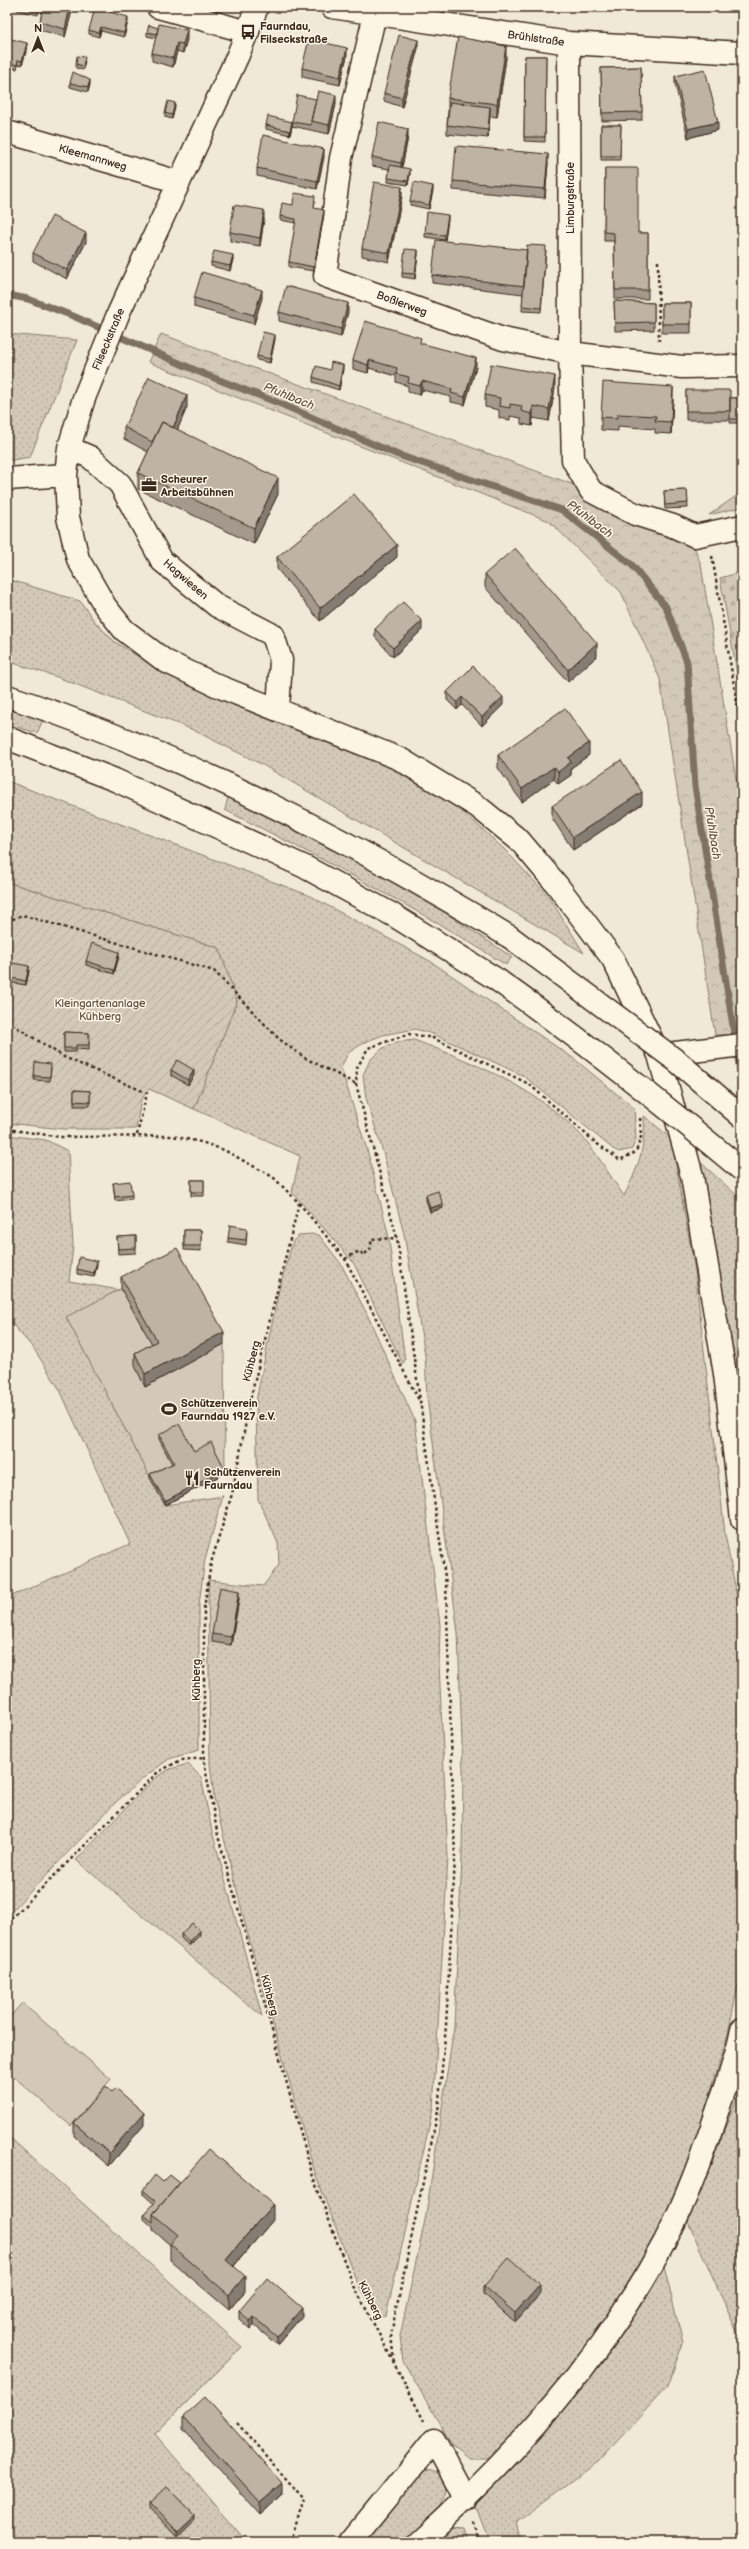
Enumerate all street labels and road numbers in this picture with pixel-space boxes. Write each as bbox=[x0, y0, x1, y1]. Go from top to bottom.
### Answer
street label: Brühlstraße bbox=[506, 28, 566, 49]
street label: Kleemannweg bbox=[57, 142, 128, 173]
street label: Limburgstraße bbox=[564, 162, 577, 234]
street label: Boßlerweg bbox=[375, 288, 429, 319]
street label: Filseckstraße bbox=[90, 306, 128, 372]
street label: Hagwiesen bbox=[161, 556, 211, 602]
street label: Kühberg bbox=[240, 1339, 263, 1383]
street label: Kühberg bbox=[190, 1659, 203, 1701]
street label: Kühberg bbox=[258, 1973, 281, 2017]
street label: Kühberg bbox=[355, 2279, 386, 2322]

